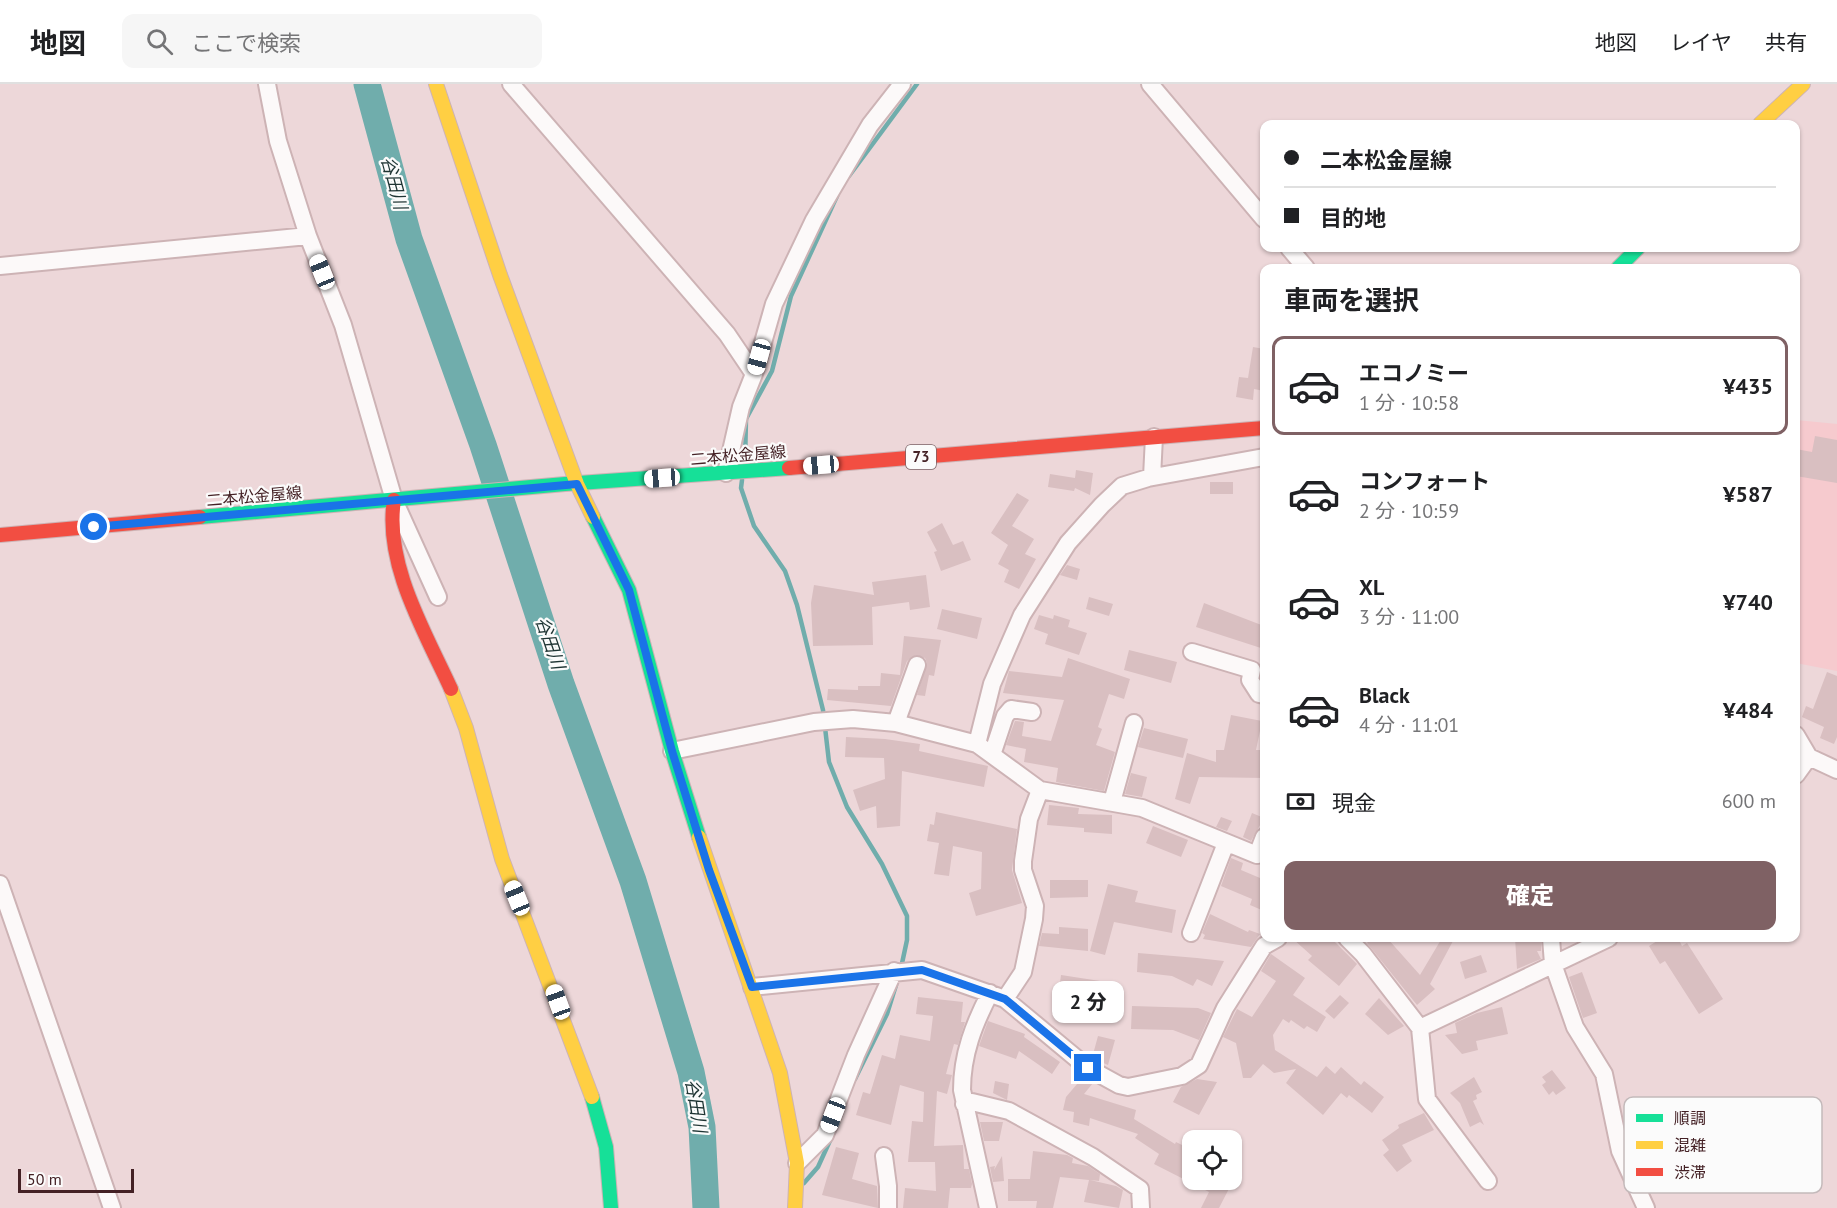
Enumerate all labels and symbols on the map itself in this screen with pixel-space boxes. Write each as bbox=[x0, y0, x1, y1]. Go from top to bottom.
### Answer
water label: 谷田川 bbox=[376, 154, 413, 214]
car bbox=[307, 252, 337, 292]
car bbox=[746, 337, 772, 377]
street label: 二本松金屋線 bbox=[689, 441, 787, 469]
road number: 73 bbox=[906, 445, 936, 469]
car bbox=[802, 454, 840, 476]
car bbox=[643, 468, 681, 488]
street label: 二本松金屋線 bbox=[205, 482, 303, 510]
route start bbox=[80, 513, 107, 540]
water label: 谷田川 bbox=[531, 614, 571, 674]
car bbox=[502, 878, 532, 918]
callout: 2 分 bbox=[1052, 981, 1124, 1023]
car bbox=[543, 982, 573, 1022]
route end bbox=[1074, 1054, 1101, 1081]
water label: 谷田川 bbox=[681, 1077, 712, 1136]
car bbox=[818, 1095, 848, 1135]
legend bbox=[1624, 1097, 1822, 1193]
text: 順調 bbox=[1674, 1108, 1706, 1128]
text: 混雑 bbox=[1674, 1135, 1706, 1155]
text: 渋滞 bbox=[1674, 1162, 1706, 1182]
scale bar bbox=[18, 1166, 134, 1194]

